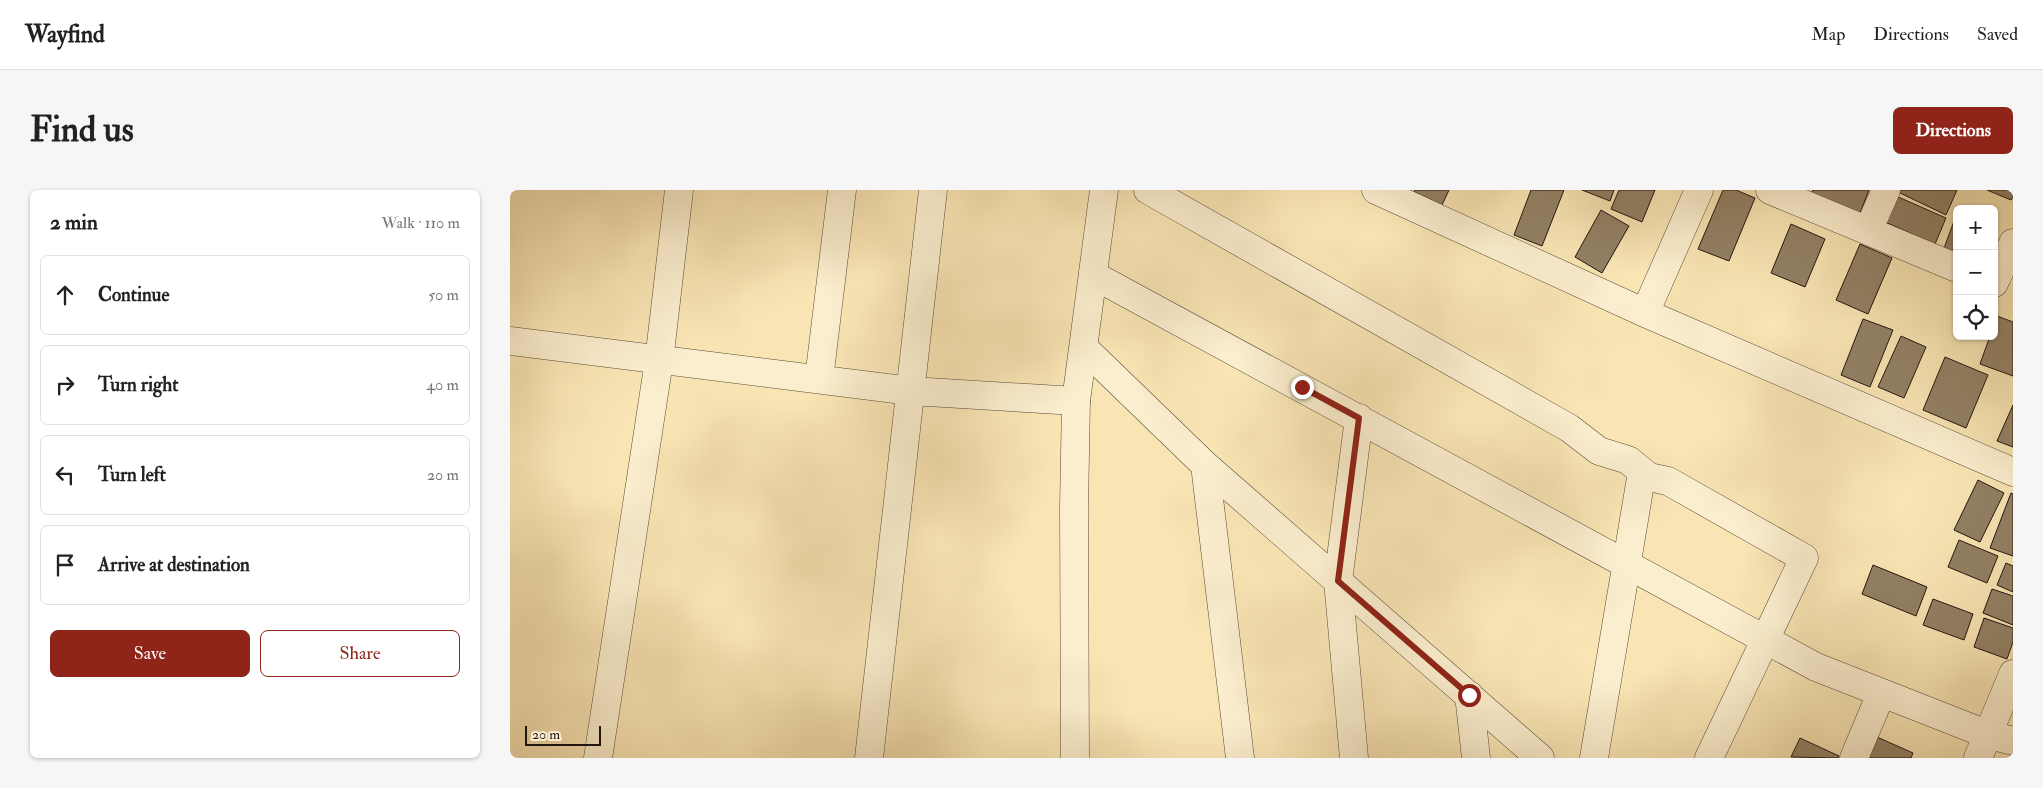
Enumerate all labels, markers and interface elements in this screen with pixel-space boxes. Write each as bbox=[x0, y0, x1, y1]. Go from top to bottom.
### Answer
text: Wayfind bbox=[25, 19, 105, 50]
text: Map bbox=[1812, 23, 1845, 46]
text: Directions bbox=[1873, 23, 1949, 46]
text: Saved bbox=[1977, 23, 2018, 46]
button: Directions bbox=[1893, 107, 2013, 154]
text: Find us bbox=[30, 108, 134, 152]
map controls bbox=[1953, 205, 1998, 340]
button: + bbox=[1953, 205, 1998, 250]
text: 2 min bbox=[50, 209, 98, 236]
text: Walk · 110 m bbox=[382, 213, 460, 233]
button: − bbox=[1953, 250, 1998, 295]
icon: ahead bbox=[51, 281, 79, 309]
text: Continue bbox=[98, 283, 169, 307]
text: 50 m bbox=[428, 285, 459, 305]
button: locate bbox=[1953, 295, 1998, 340]
icon: right bbox=[51, 371, 79, 399]
text: Turn right bbox=[98, 373, 178, 397]
text: 40 m bbox=[426, 375, 459, 395]
route end bbox=[1291, 376, 1314, 399]
icon: left bbox=[51, 461, 79, 489]
text: Turn left bbox=[98, 463, 166, 487]
text: 20 m bbox=[427, 465, 459, 485]
icon: arrive bbox=[51, 551, 79, 579]
text: Arrive at destination bbox=[98, 553, 250, 577]
button: Save bbox=[50, 630, 250, 677]
button: Share bbox=[260, 630, 460, 677]
route start bbox=[1458, 684, 1481, 707]
scale bar bbox=[525, 723, 601, 746]
text: 20 m bbox=[532, 726, 560, 743]

